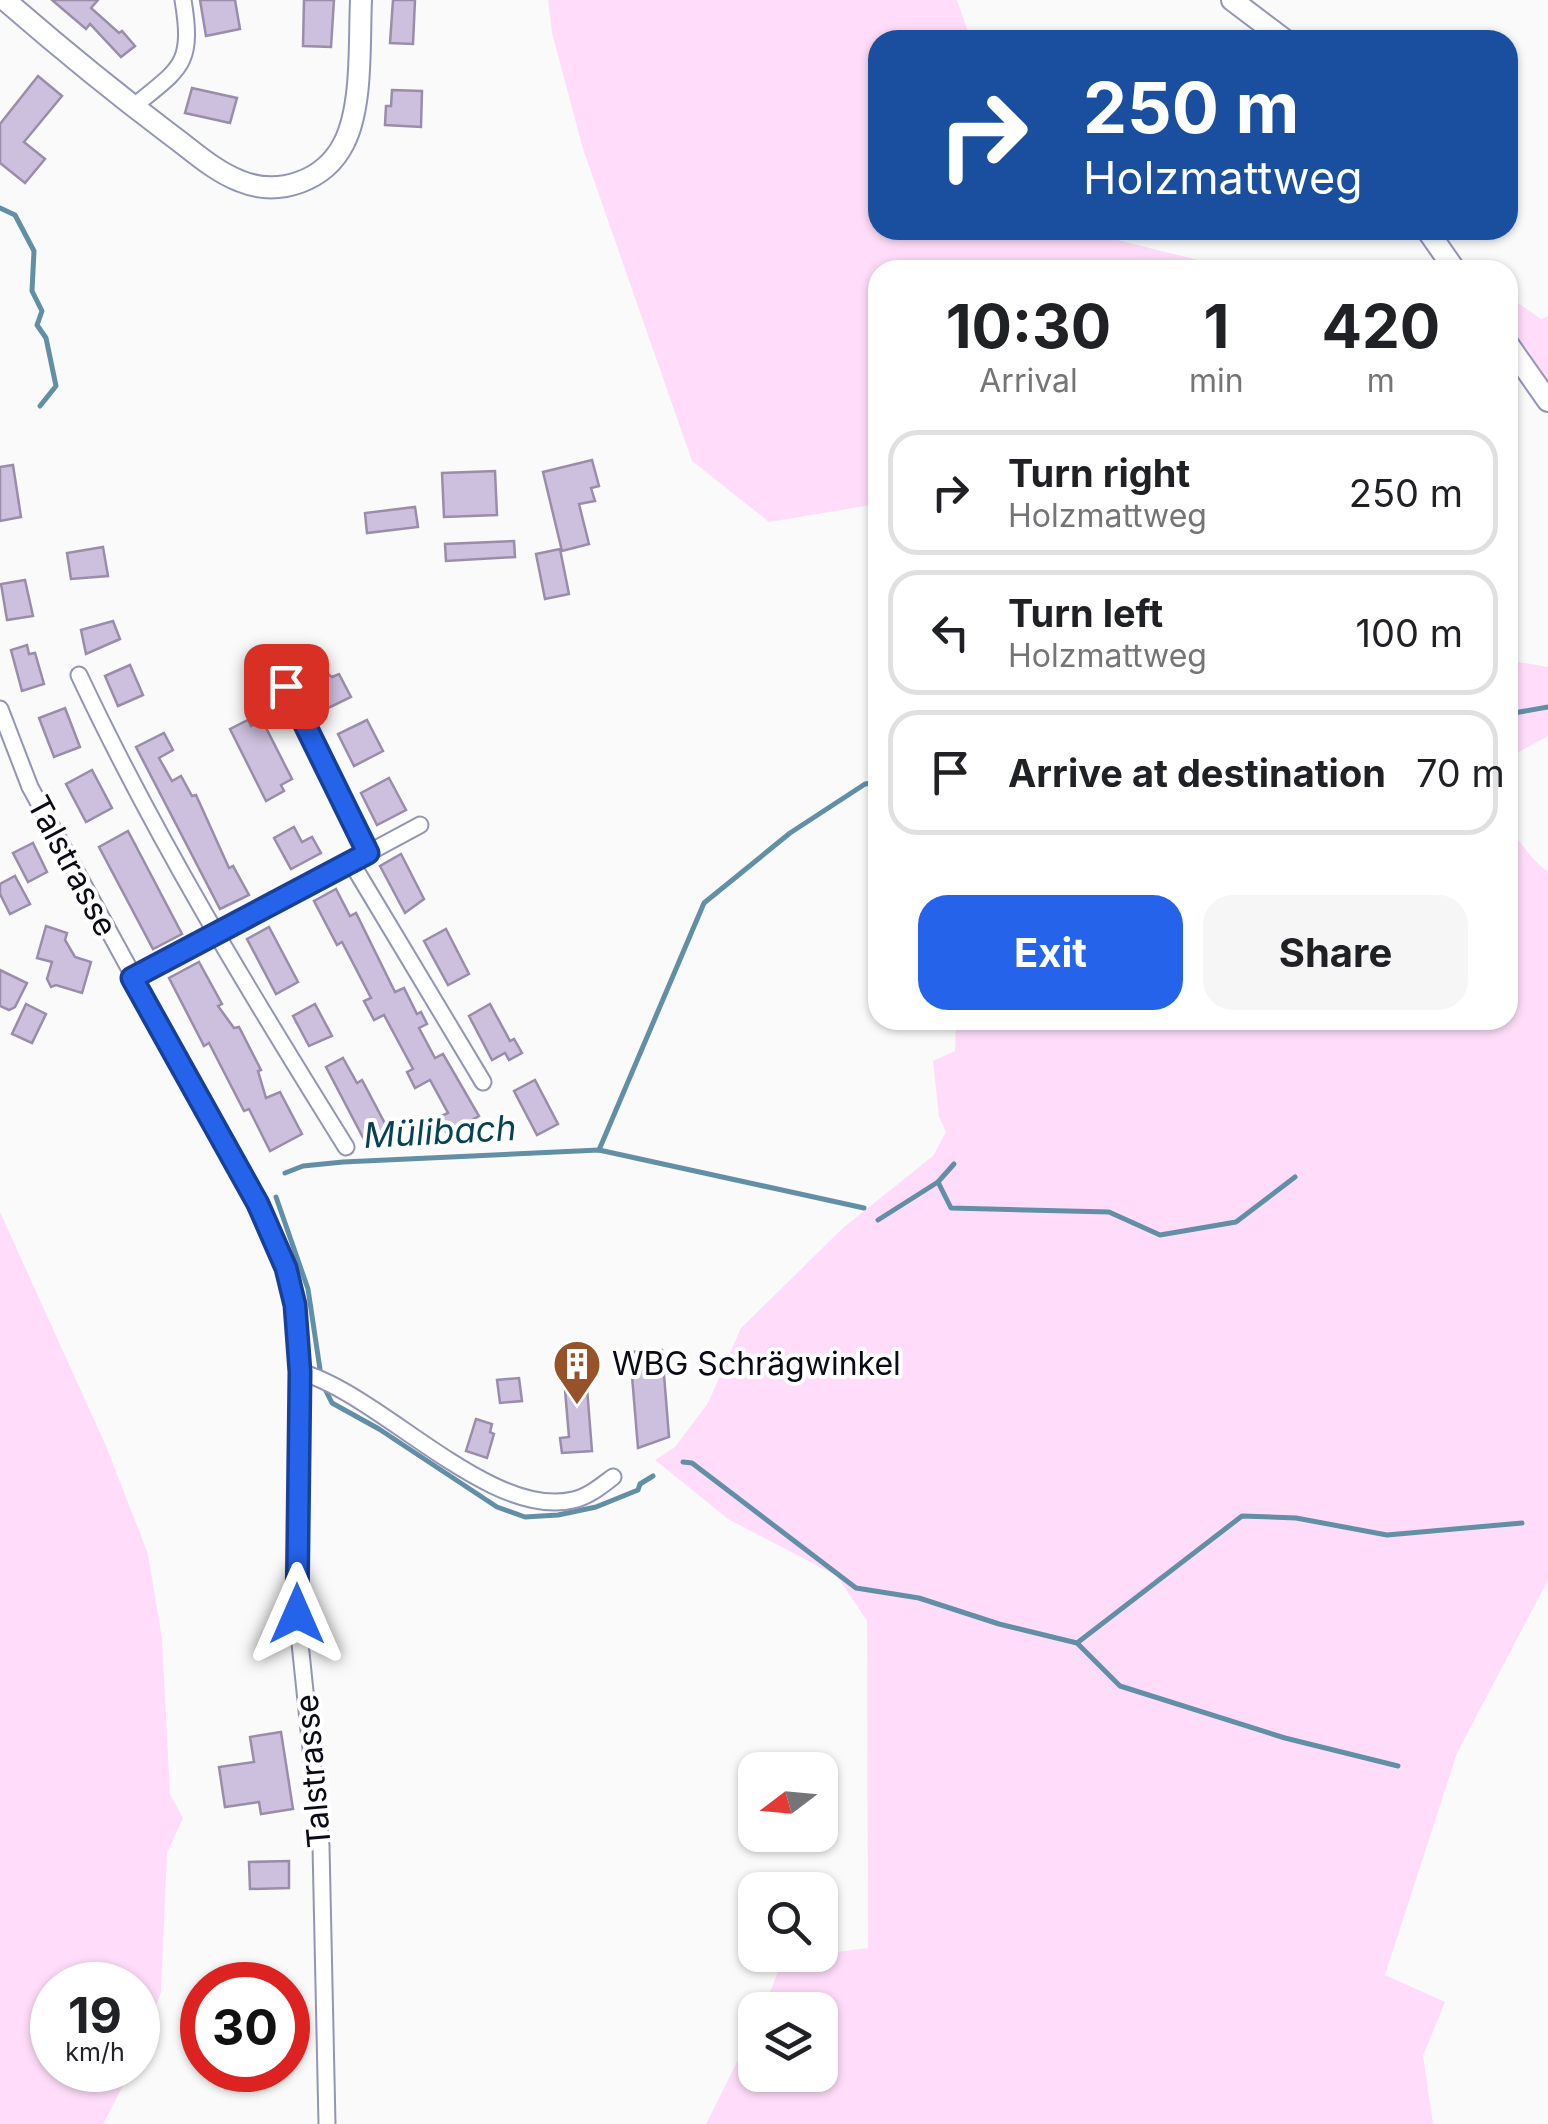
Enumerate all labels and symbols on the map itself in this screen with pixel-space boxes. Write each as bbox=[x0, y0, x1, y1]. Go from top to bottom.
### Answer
pin bbox=[244, 644, 329, 729]
street label: Talstrasse bbox=[19, 789, 126, 943]
water label: Mülibach bbox=[362, 1106, 517, 1156]
building icon: WBG Schrägwinkel bbox=[551, 1338, 603, 1406]
place label: WBG Schrägwinkel bbox=[612, 1344, 901, 1383]
position arrow bbox=[245, 1562, 349, 1666]
street label: Talstrasse bbox=[286, 1693, 339, 1849]
north arrow bbox=[738, 1752, 838, 1852]
speed limit sign: 30 bbox=[180, 1962, 310, 2092]

